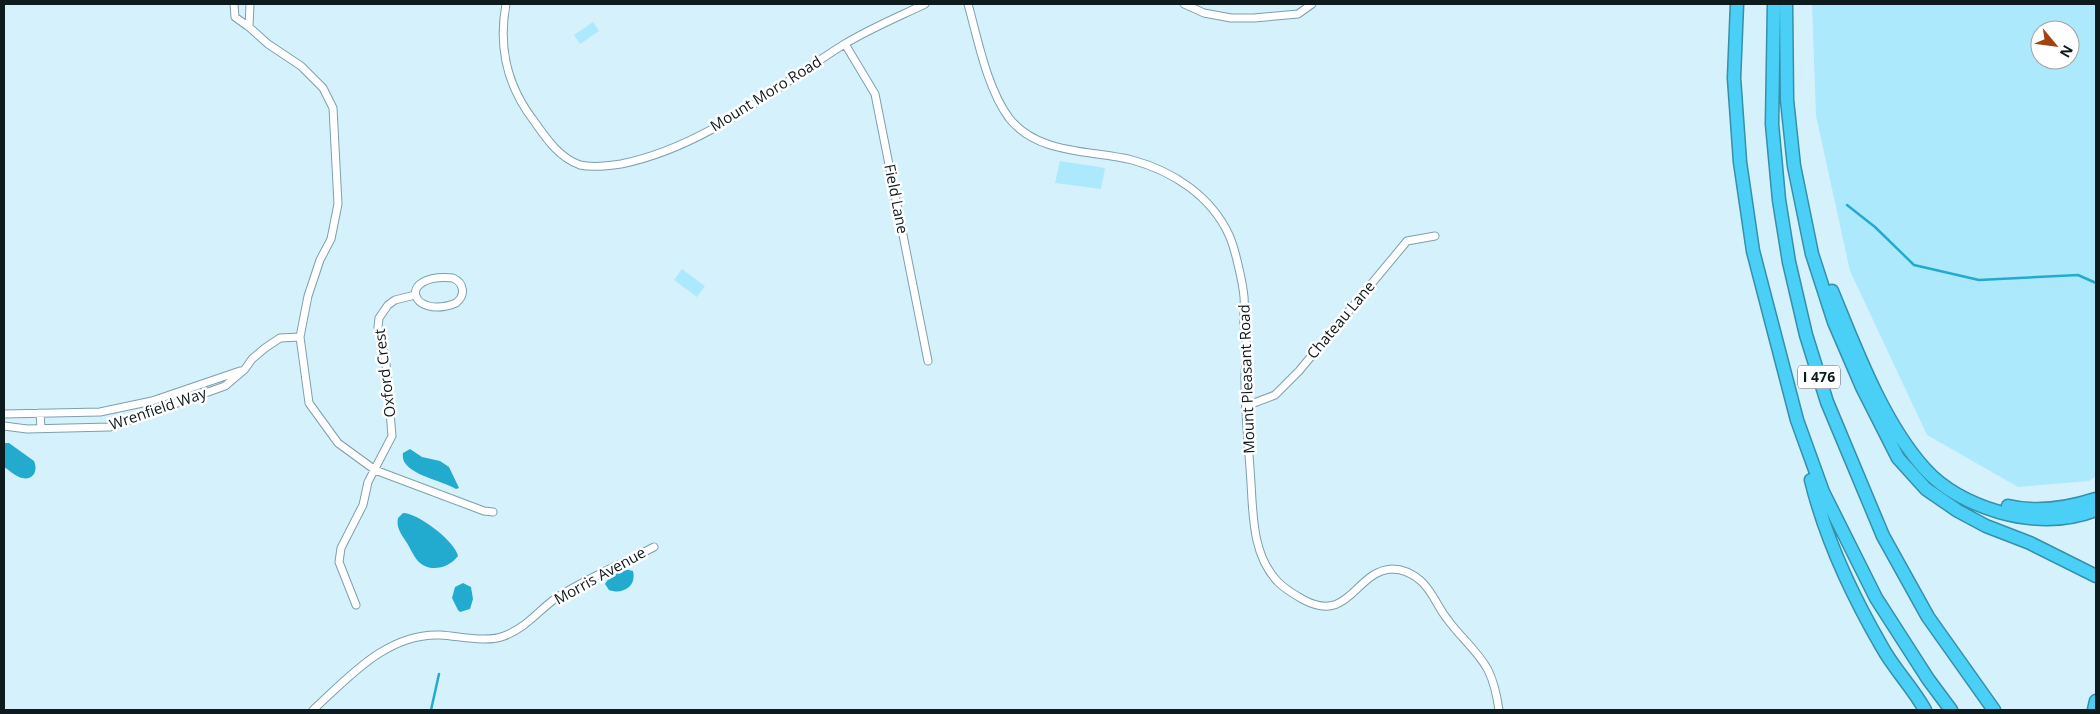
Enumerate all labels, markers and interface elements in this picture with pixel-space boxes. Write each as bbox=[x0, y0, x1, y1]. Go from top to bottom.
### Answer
north arrow bbox=[2030, 20, 2080, 70]
text: N bbox=[2056, 42, 2078, 61]
street label: Mount Moro Road bbox=[706, 51, 825, 135]
street label: Field Lane bbox=[880, 162, 914, 235]
street label: Chateau Lane bbox=[1302, 276, 1379, 363]
street label: Mount Pleasant Road bbox=[1233, 304, 1259, 454]
street label: Oxford Crest bbox=[369, 328, 399, 419]
road number: I 476 bbox=[1798, 366, 1840, 388]
street label: Wrenfield Way bbox=[106, 382, 209, 434]
street label: Morris Avenue bbox=[550, 542, 649, 609]

